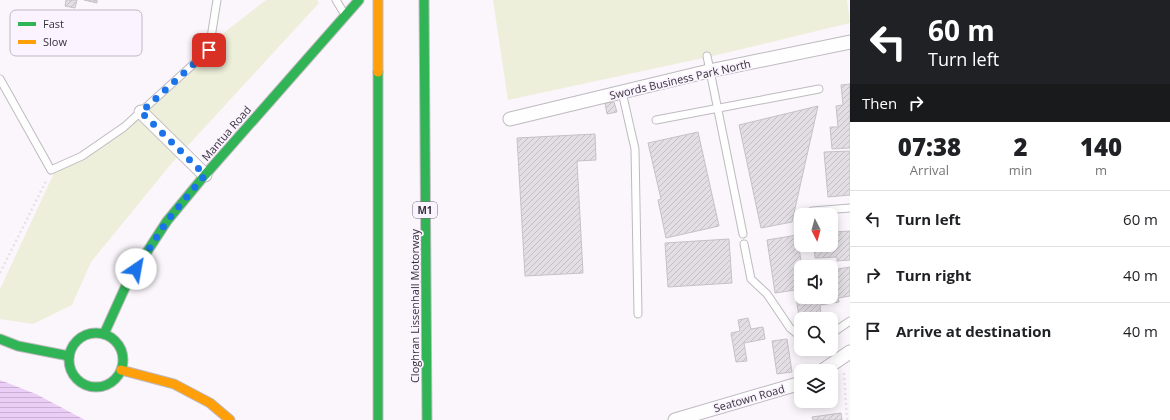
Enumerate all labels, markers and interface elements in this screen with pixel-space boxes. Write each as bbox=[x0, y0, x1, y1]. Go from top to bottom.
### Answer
legend bbox=[10, 10, 142, 56]
text: 60 m bbox=[928, 11, 995, 49]
text: Fast bbox=[43, 16, 64, 31]
icon: left bbox=[862, 16, 914, 68]
pin bbox=[192, 33, 226, 67]
text: Slow bbox=[43, 34, 67, 49]
icon: arrive bbox=[198, 39, 220, 61]
text: Turn left bbox=[928, 47, 999, 71]
street label: Swords Business Park North bbox=[608, 55, 752, 103]
icon: right bbox=[905, 92, 927, 114]
text: Then bbox=[862, 93, 897, 113]
street label: Mantua Road bbox=[198, 102, 254, 164]
text: 07:38 bbox=[898, 130, 961, 163]
text: 2 bbox=[1013, 130, 1028, 163]
text: 140 bbox=[1080, 130, 1122, 163]
text: Arrival bbox=[910, 161, 949, 179]
text: min bbox=[1009, 161, 1032, 179]
text: m bbox=[1095, 161, 1107, 179]
road number: M1 bbox=[413, 202, 437, 218]
north arrow bbox=[794, 208, 838, 252]
map controls bbox=[794, 208, 838, 408]
icon: left bbox=[862, 208, 884, 230]
text: Turn left bbox=[896, 209, 961, 229]
text: 60 m bbox=[1123, 209, 1158, 229]
street label: Cloghran Lissenhall Motorway bbox=[407, 228, 422, 383]
position arrow bbox=[115, 248, 157, 290]
button: sound bbox=[794, 260, 838, 304]
icon: right bbox=[862, 264, 884, 286]
text: Turn right bbox=[896, 265, 971, 285]
text: 40 m bbox=[1123, 265, 1158, 285]
button: search bbox=[794, 312, 838, 356]
icon: arrive bbox=[862, 320, 884, 342]
text: Arrive at destination bbox=[896, 321, 1051, 341]
text: 40 m bbox=[1123, 321, 1158, 341]
button: layers bbox=[794, 364, 838, 408]
street label: Seatown Road bbox=[712, 381, 786, 415]

